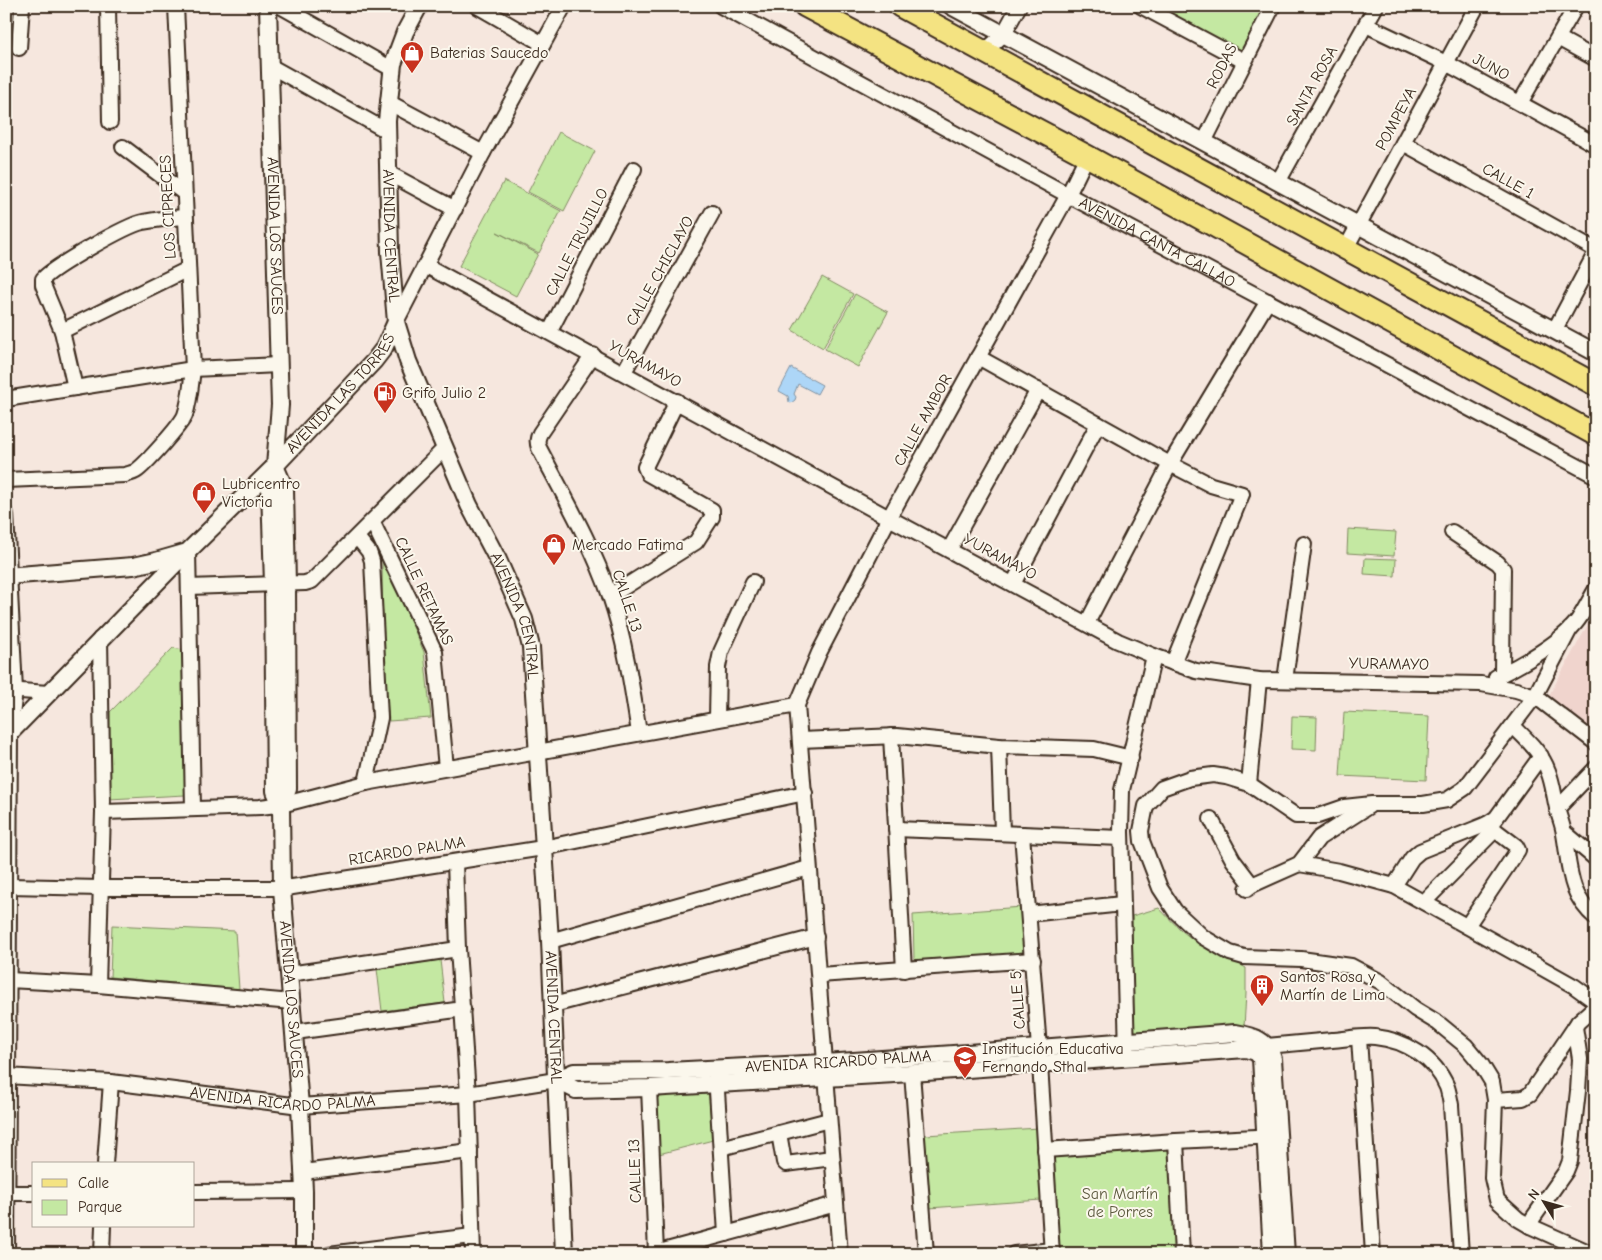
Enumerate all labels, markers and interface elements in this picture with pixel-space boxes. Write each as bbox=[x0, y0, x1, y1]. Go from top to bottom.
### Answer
shop icon: Baterias Saucedo bbox=[399, 40, 425, 74]
street label: RODAS bbox=[1203, 40, 1241, 91]
street label: SANTA ROSA bbox=[1283, 43, 1341, 129]
place label: Baterias Saucedo bbox=[430, 44, 548, 62]
street label: JUNO bbox=[1470, 50, 1512, 84]
street label: POMPEYA bbox=[1372, 85, 1420, 153]
street label: LOS CIPRECES bbox=[156, 154, 180, 260]
street label: AVENIDA LOS SAUCES bbox=[264, 157, 286, 315]
street label: CALLE 1 bbox=[1479, 159, 1537, 203]
street label: AVENIDA CENTRAL bbox=[379, 169, 403, 303]
street label: CALLE TRUJILLO bbox=[542, 185, 612, 299]
street label: AVENIDA CANTA CALLAO bbox=[1076, 193, 1238, 291]
street label: CALLE CHICLAYO bbox=[622, 213, 698, 329]
street label: AVENIDA LAS TORRES bbox=[283, 330, 399, 457]
street label: YURAMAYO bbox=[606, 337, 684, 391]
street label: CALLE AMBOR bbox=[890, 370, 956, 469]
fuel station icon: Grifo Julio 2 bbox=[372, 380, 398, 414]
place label: Grifo Julio 2 bbox=[402, 384, 486, 402]
place label: Lubricentro Victoria bbox=[222, 475, 300, 511]
shop icon: Lubricentro Victoria bbox=[191, 480, 217, 514]
street label: YURAMAYO bbox=[960, 530, 1040, 584]
shop icon: Mercado Fatima bbox=[541, 532, 567, 566]
street label: CALLE RETAMAS bbox=[391, 534, 457, 648]
place label: Mercado Fatima bbox=[572, 536, 684, 554]
street label: AVENIDA CENTRAL bbox=[487, 549, 542, 680]
street label: CALLE 13 bbox=[608, 568, 646, 634]
street label: YURAMAYO bbox=[1349, 654, 1429, 674]
street label: RICARDO PALMA bbox=[347, 833, 467, 869]
street label: AVENIDA LOS SAUCES bbox=[276, 920, 307, 1079]
street label: AVENIDA CENTRAL bbox=[541, 950, 565, 1084]
place label: Santos Rosa y Martín de Lima bbox=[1280, 968, 1385, 1004]
street label: CALLE 5 bbox=[1007, 970, 1029, 1030]
building icon: Santos Rosa y Martín de Lima bbox=[1249, 973, 1275, 1007]
place label: Institución Educativa Fernando Sthal bbox=[982, 1040, 1124, 1076]
school or university icon: Institución Educativa Fernando Sthal bbox=[952, 1045, 978, 1079]
street label: AVENIDA RICARDO PALMA bbox=[744, 1047, 932, 1076]
street label: AVENIDA RICARDO PALMA bbox=[189, 1083, 376, 1115]
street label: CALLE 13 bbox=[625, 1138, 645, 1204]
legend bbox=[32, 1162, 195, 1228]
text: Calle bbox=[78, 1174, 110, 1192]
north arrow bbox=[1520, 1178, 1570, 1228]
park label: San Martín de Porres bbox=[1082, 1185, 1158, 1221]
text: N bbox=[1524, 1186, 1544, 1203]
text: Parque bbox=[78, 1198, 123, 1216]

